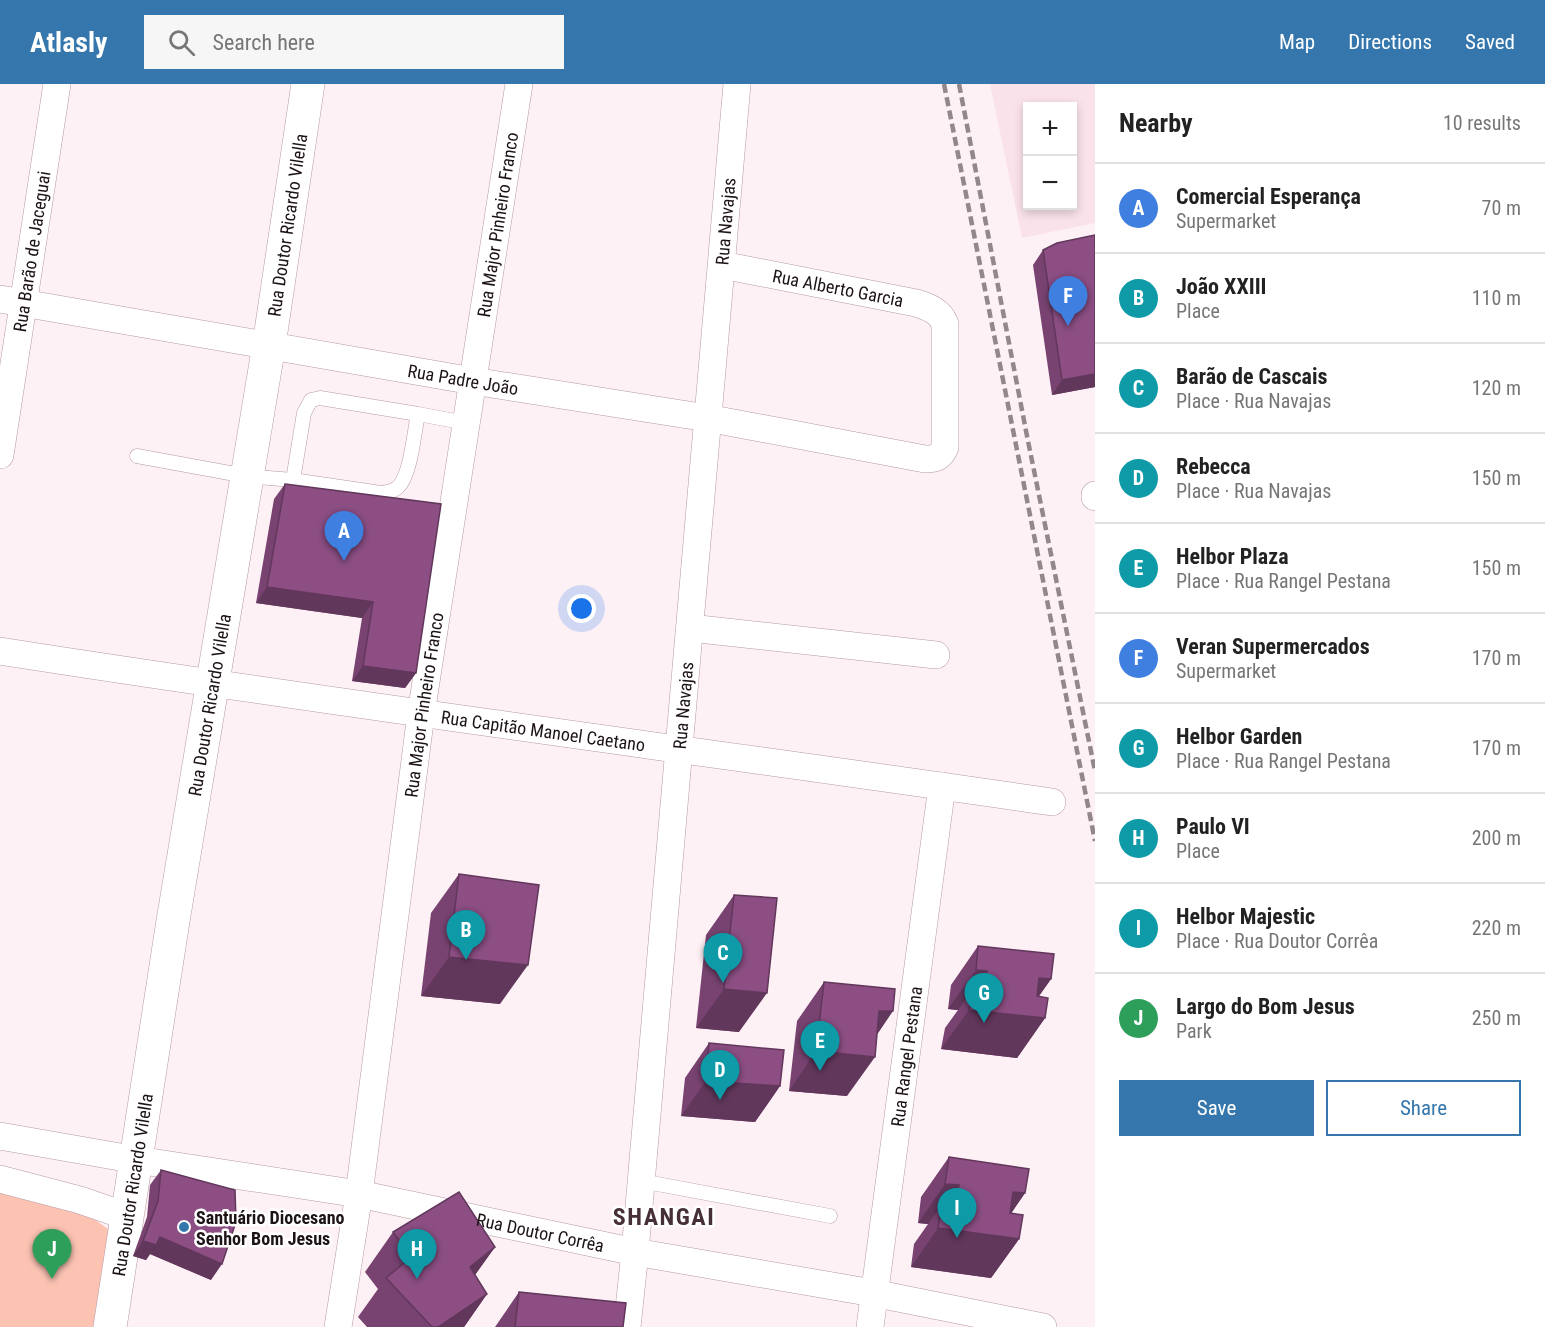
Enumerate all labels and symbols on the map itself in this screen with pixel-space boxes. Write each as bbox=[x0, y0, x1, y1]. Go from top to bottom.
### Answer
street label: Rua Major Pinheiro Franco bbox=[472, 131, 522, 318]
street label: Rua Doutor Ricardo Vilella bbox=[263, 132, 311, 318]
street label: Rua Barão de Jaceguai bbox=[9, 170, 54, 333]
street label: Rua Navajas bbox=[711, 177, 739, 266]
street label: Rua Alberto Garcia bbox=[771, 265, 905, 311]
pin: F bbox=[1048, 276, 1088, 326]
street label: Rua Padre João bbox=[406, 359, 520, 399]
pin: A bbox=[324, 512, 364, 561]
your location bbox=[567, 594, 596, 623]
street label: Rua Major Pinheiro Franco bbox=[400, 611, 447, 799]
street label: Rua Doutor Ricardo Vilella bbox=[183, 612, 235, 798]
street label: Rua Navajas bbox=[668, 661, 697, 750]
street label: Rua Capitão Manoel Caetano bbox=[440, 706, 647, 755]
pin: B bbox=[446, 910, 486, 960]
pin: C bbox=[704, 934, 742, 983]
pin: G bbox=[964, 974, 1004, 1023]
street label: Rua Rangel Pestana bbox=[886, 985, 926, 1128]
pin: E bbox=[800, 1022, 840, 1071]
pin: D bbox=[700, 1050, 740, 1100]
street label: Rua Doutor Ricardo Vilella bbox=[108, 1092, 157, 1278]
pin: I bbox=[938, 1188, 976, 1238]
district label: SHANGAI bbox=[613, 1203, 715, 1231]
place label: Santuário Diocesano Senhor Bom Jesus bbox=[196, 1207, 345, 1249]
street label: Rua Doutor Corrêa bbox=[475, 1208, 606, 1256]
marker: Santuário Diocesano Senhor Bom Jesus bbox=[177, 1220, 191, 1234]
pin: J bbox=[32, 1230, 72, 1279]
pin: H bbox=[398, 1230, 436, 1279]

